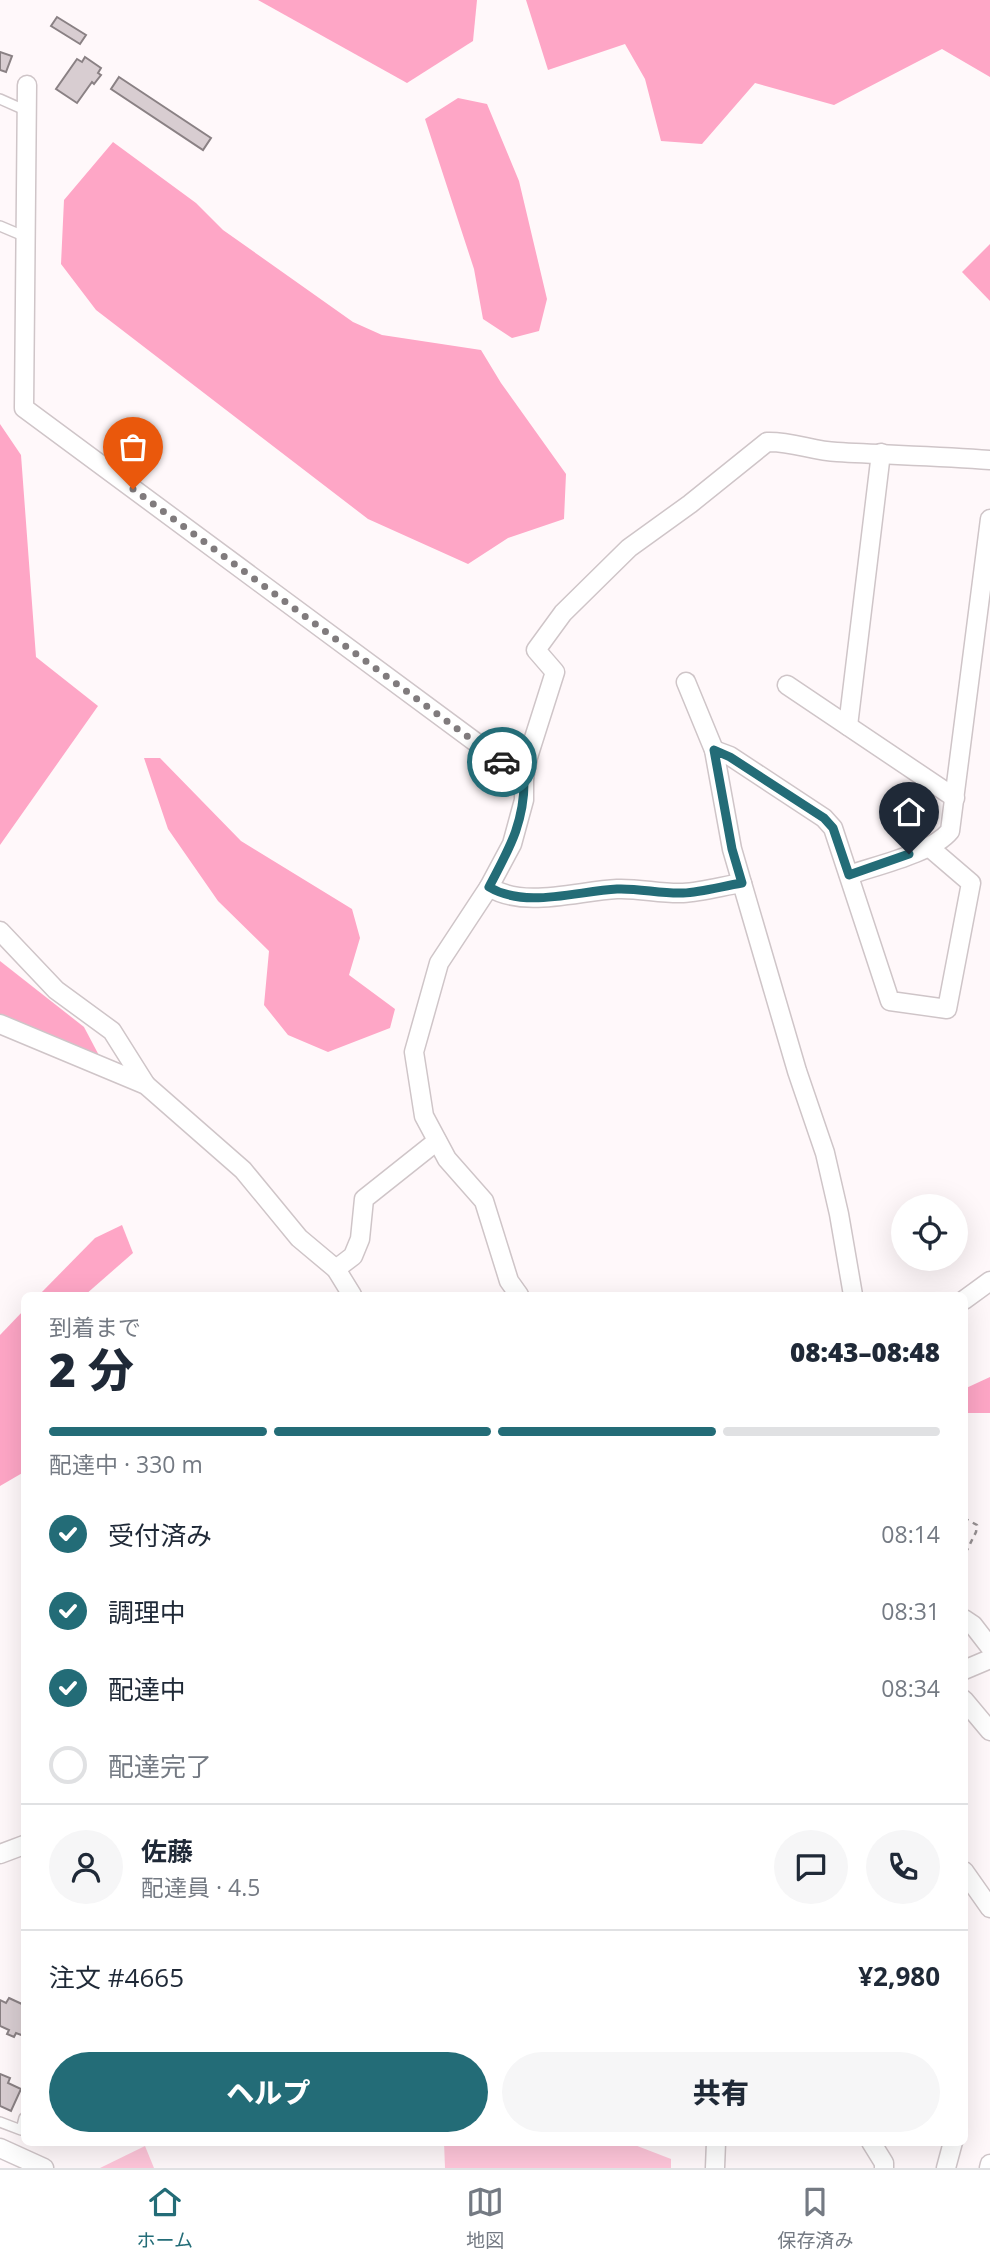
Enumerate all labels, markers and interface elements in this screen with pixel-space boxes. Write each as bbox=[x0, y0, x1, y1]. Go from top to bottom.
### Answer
pin bbox=[103, 417, 163, 489]
icon: bag bbox=[114, 428, 152, 466]
courier bbox=[467, 727, 537, 797]
icon: car bbox=[483, 743, 521, 781]
pin bbox=[879, 782, 939, 854]
icon: home bbox=[890, 793, 928, 831]
map controls bbox=[891, 1194, 968, 1271]
button: locate bbox=[891, 1194, 968, 1271]
text: 到着まで bbox=[49, 1311, 141, 1343]
text: 08:43–08:48 bbox=[790, 1334, 940, 1370]
text: 2 分 bbox=[49, 1338, 134, 1400]
text: 配達中 · 330 m bbox=[49, 1448, 203, 1480]
icon: check bbox=[49, 1515, 87, 1553]
text: 受付済み bbox=[108, 1517, 212, 1553]
text: 08:14 bbox=[881, 1518, 940, 1550]
icon: check bbox=[49, 1592, 87, 1630]
text: 調理中 bbox=[108, 1594, 186, 1630]
text: 08:31 bbox=[881, 1595, 940, 1627]
icon: check bbox=[49, 1669, 87, 1707]
text: 配達中 bbox=[108, 1671, 186, 1707]
text: 08:34 bbox=[881, 1672, 940, 1704]
text: 配達完了 bbox=[108, 1748, 212, 1784]
button: person bbox=[49, 1830, 123, 1904]
button: chat bbox=[774, 1830, 848, 1904]
button: phone bbox=[866, 1830, 940, 1904]
text: 佐藤 bbox=[141, 1833, 193, 1869]
text: 配達員 · 4.5 bbox=[141, 1871, 260, 1903]
text: ¥2,980 bbox=[858, 1958, 940, 1994]
text: 注文 #4665 bbox=[49, 1959, 184, 1995]
button: ヘルプ bbox=[49, 2052, 488, 2132]
button: 共有 bbox=[502, 2052, 940, 2132]
tab: ホーム bbox=[137, 2183, 193, 2253]
tab: 地図 bbox=[466, 2183, 504, 2253]
tab: 保存済み bbox=[777, 2183, 853, 2253]

